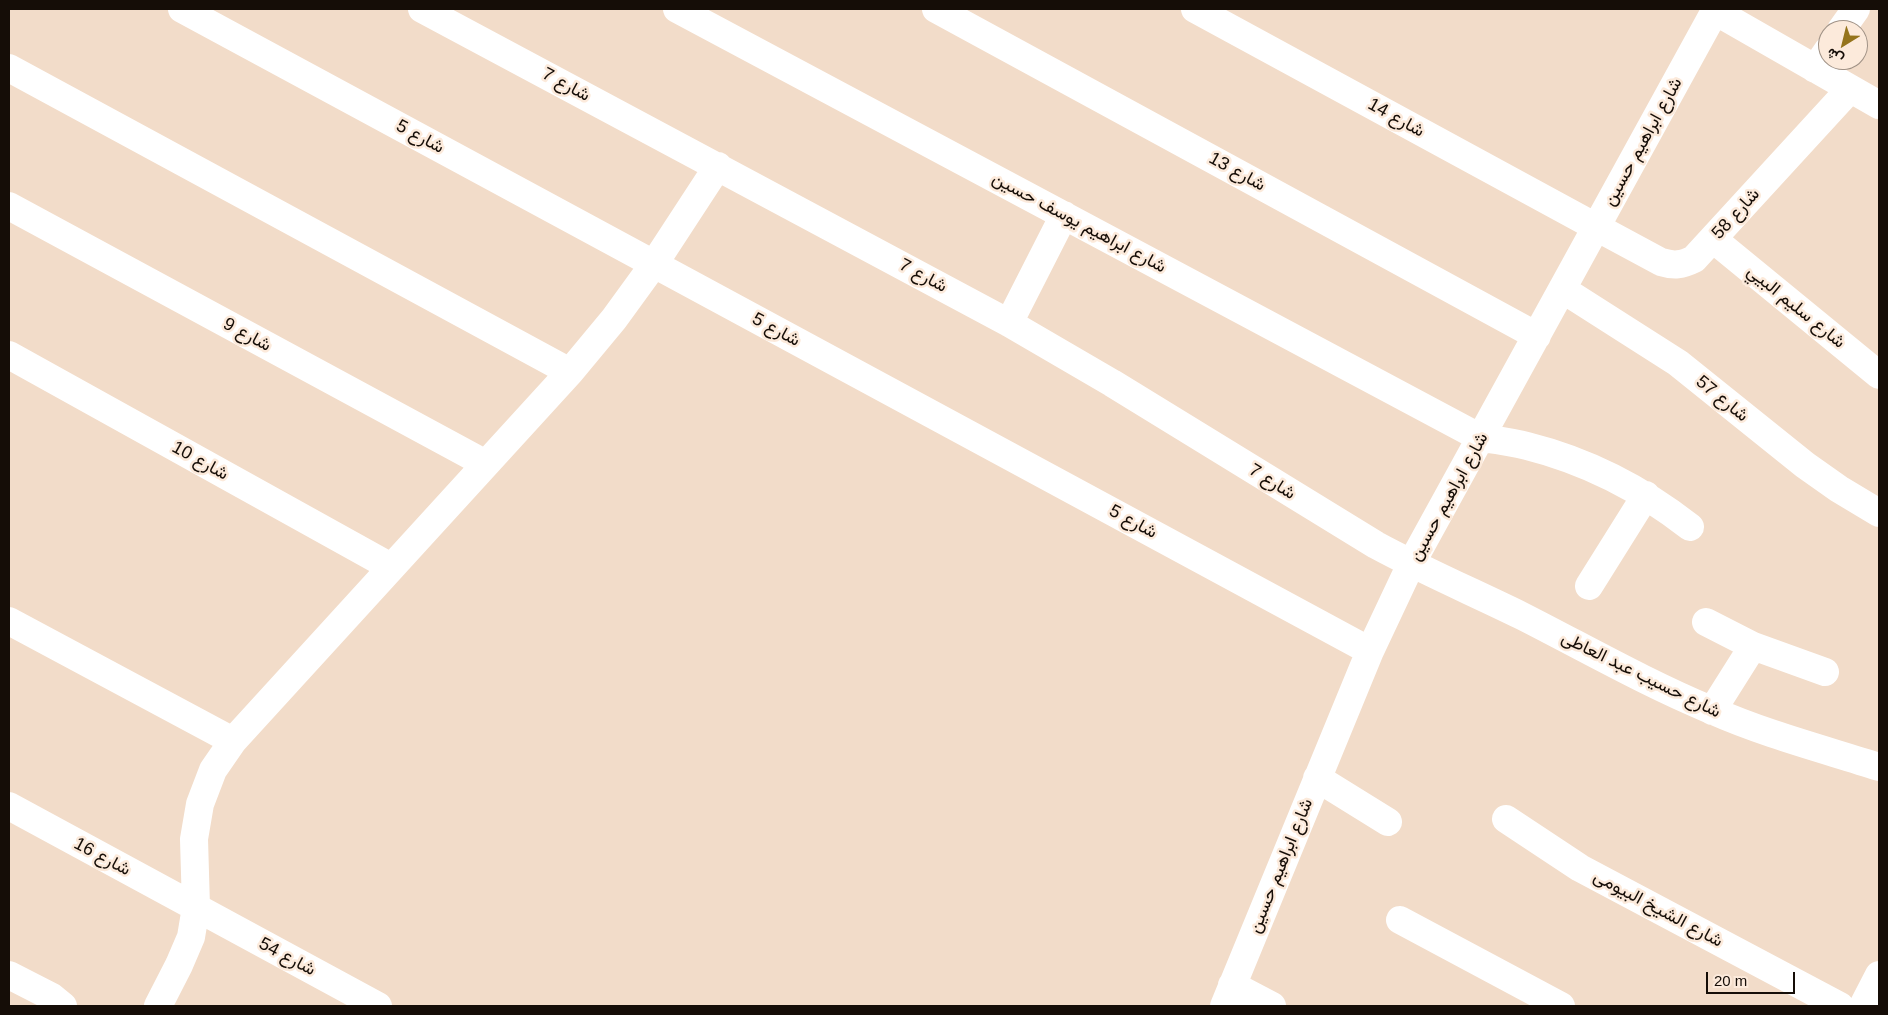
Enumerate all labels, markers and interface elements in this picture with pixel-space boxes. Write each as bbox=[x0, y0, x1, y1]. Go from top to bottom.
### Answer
north arrow bbox=[1818, 20, 1868, 70]
text: ش bbox=[1823, 45, 1846, 68]
street label: شارع 7 bbox=[538, 63, 594, 107]
street label: شارع ابراهيم حسين bbox=[1599, 74, 1687, 210]
street label: شارع 14 bbox=[1364, 94, 1428, 142]
street label: شارع 5 bbox=[392, 115, 448, 159]
street label: شارع 13 bbox=[1205, 148, 1269, 196]
street label: شارع ابراهيم يوسف حسين bbox=[988, 168, 1170, 278]
street label: شارع 58 bbox=[1707, 184, 1765, 244]
street label: شارع 7 bbox=[895, 254, 951, 298]
street label: شارع سليم البيي bbox=[1742, 261, 1850, 353]
street label: شارع 5 bbox=[748, 308, 804, 352]
street label: شارع 9 bbox=[219, 313, 275, 357]
street label: شارع 57 bbox=[1691, 371, 1753, 427]
street label: شارع ابراهيم حسين bbox=[1405, 429, 1493, 565]
street label: شارع 10 bbox=[168, 437, 232, 485]
street label: شارع 7 bbox=[1245, 459, 1299, 505]
street label: شارع 5 bbox=[1105, 500, 1161, 544]
street label: شارع حسيب عبد العاطى bbox=[1558, 627, 1724, 723]
street label: شارع ابراهيم حسين bbox=[1244, 795, 1318, 937]
street label: شارع 16 bbox=[70, 833, 134, 881]
street label: شارع الشيخ البيومى bbox=[1590, 866, 1726, 952]
street label: شارع 54 bbox=[255, 933, 319, 981]
scale bar bbox=[1708, 962, 1797, 994]
text: 20 m bbox=[1714, 972, 1747, 989]

